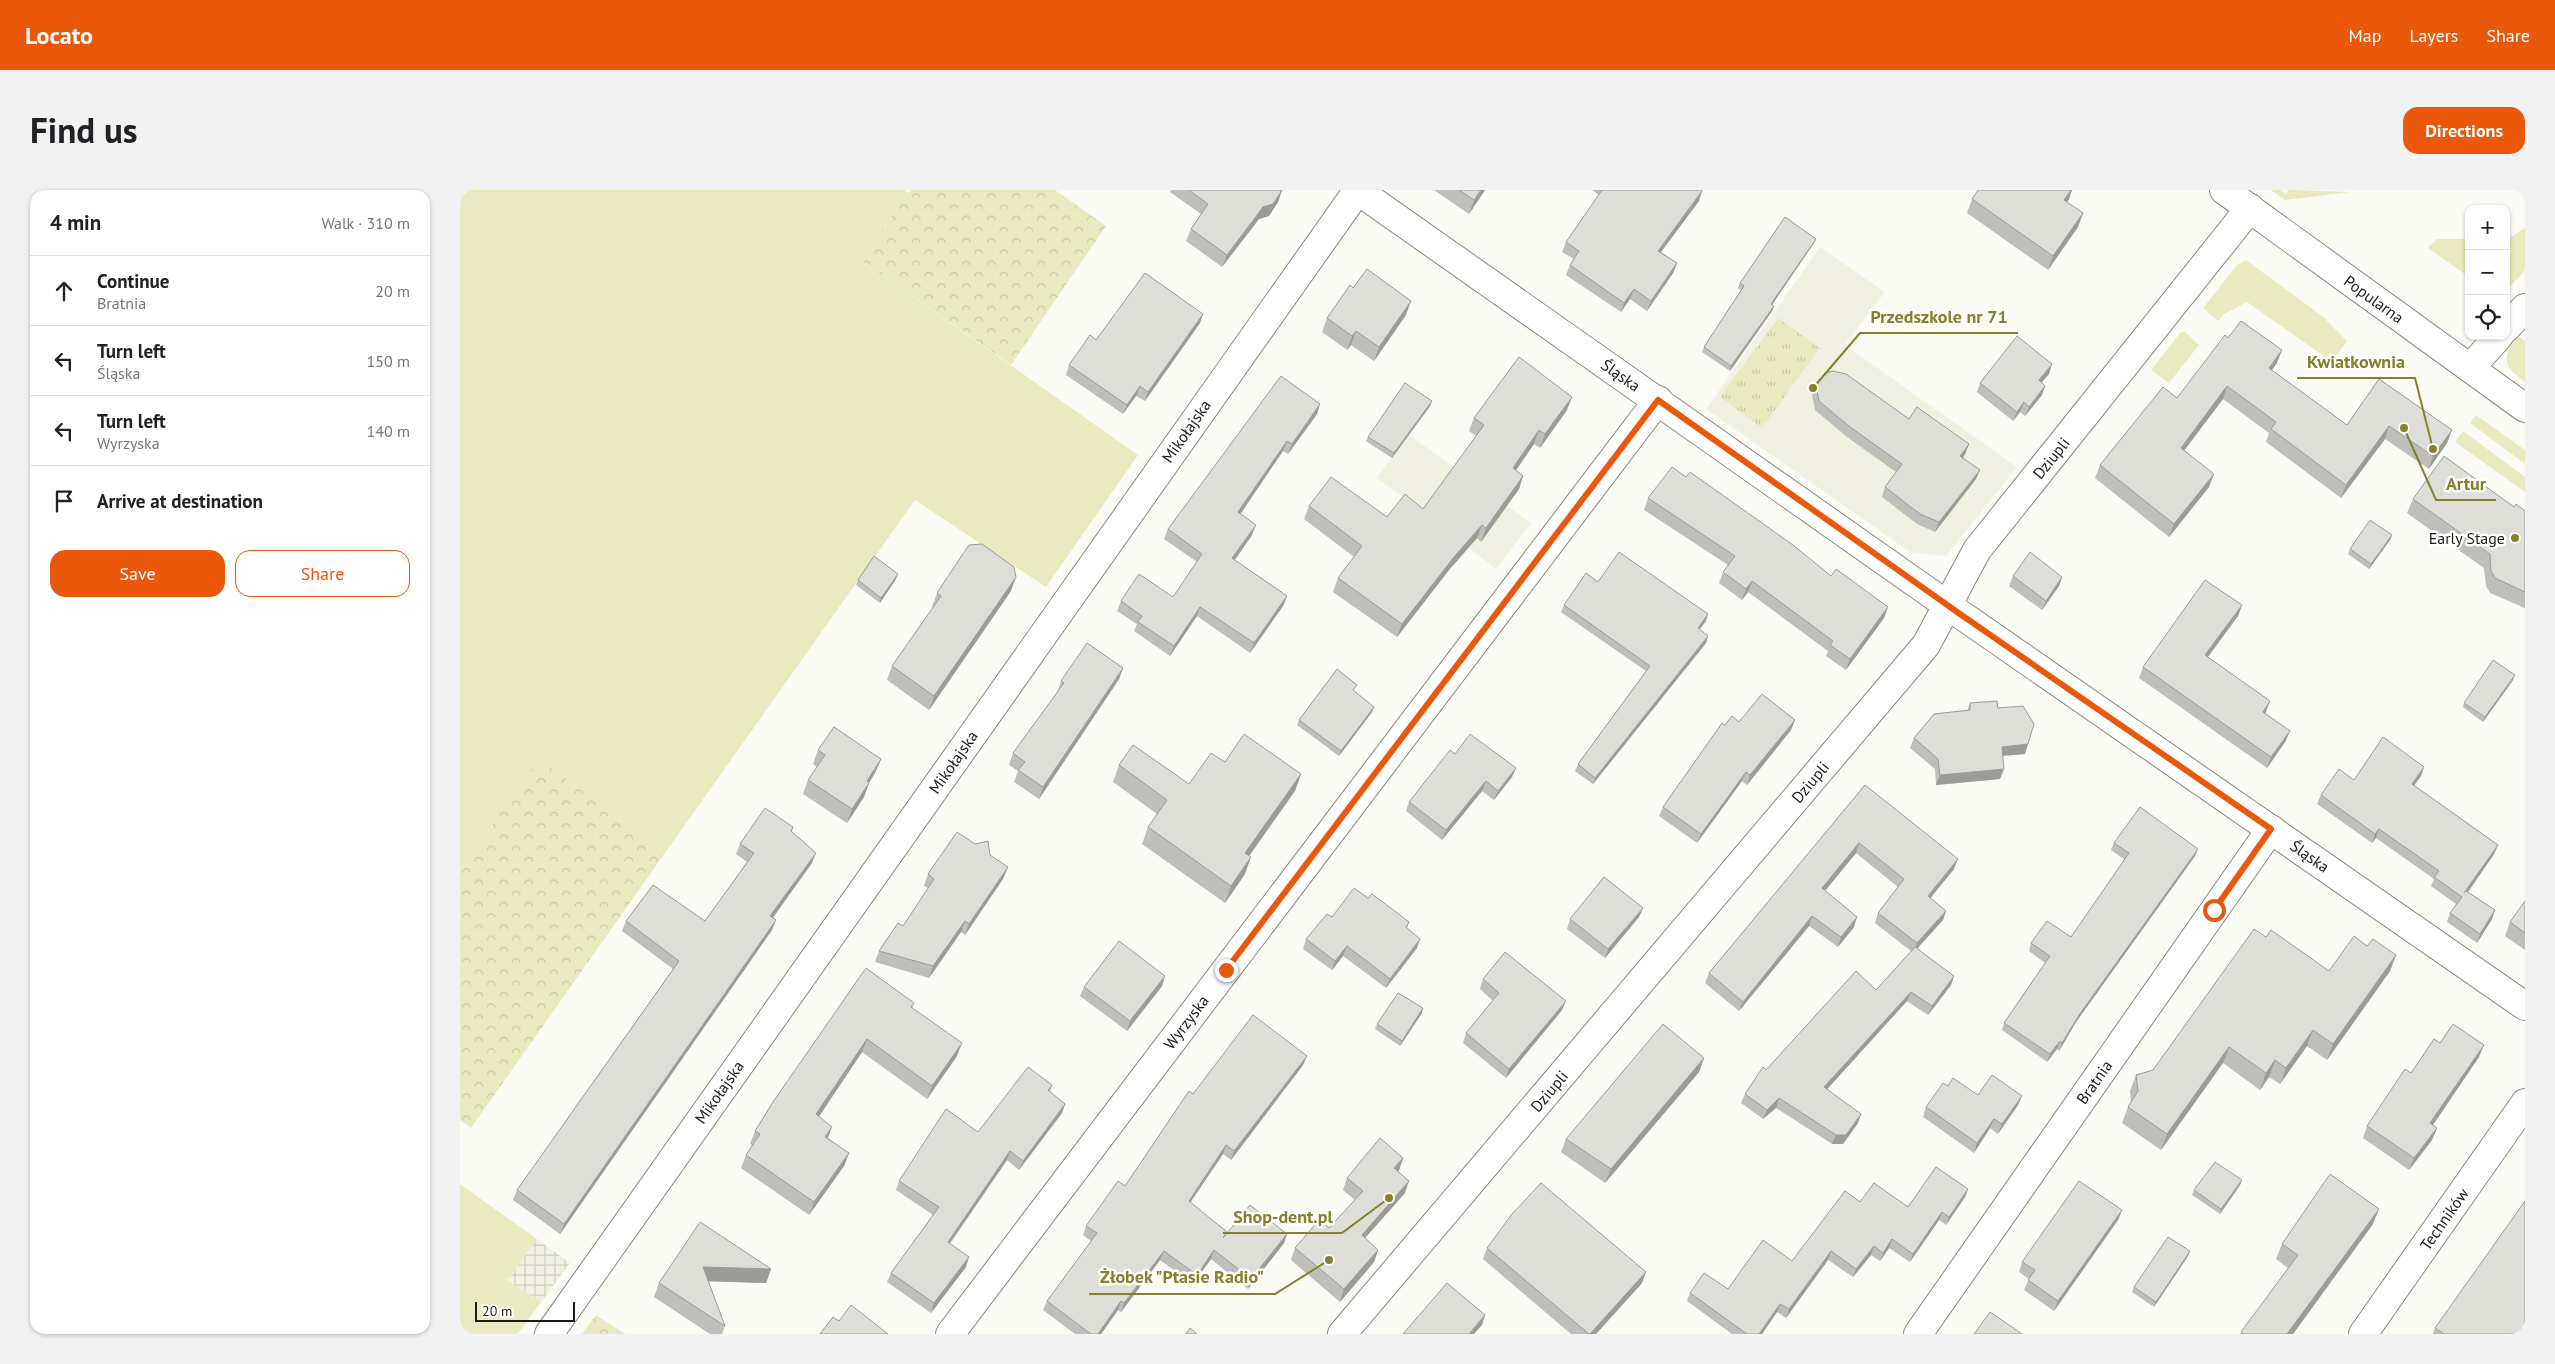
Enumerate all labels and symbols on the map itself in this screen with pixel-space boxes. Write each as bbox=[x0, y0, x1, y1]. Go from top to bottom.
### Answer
street label: Popularna bbox=[2340, 271, 2408, 327]
callout: Przedszkole nr 71 bbox=[1860, 300, 2018, 333]
text: Przedszkole nr 71 bbox=[1870, 305, 2008, 328]
callout: Kwiatkownia bbox=[2297, 345, 2415, 378]
text: Kwiatkownia bbox=[2307, 350, 2405, 373]
street label: Śląska bbox=[1597, 354, 1645, 396]
street label: Mikołajska bbox=[1157, 396, 1215, 466]
street label: Dziupli bbox=[2028, 433, 2074, 483]
callout: Artur bbox=[2436, 467, 2496, 500]
text: Artur bbox=[2446, 472, 2487, 495]
place label: Early Stage bbox=[2429, 528, 2505, 548]
marker: Early Stage bbox=[2509, 532, 2521, 544]
street label: Mikołajska bbox=[924, 727, 982, 797]
street label: Dziupli bbox=[1787, 757, 1833, 807]
street label: Śląska bbox=[2286, 835, 2334, 877]
route start bbox=[2203, 899, 2226, 922]
route end bbox=[1215, 959, 1238, 982]
street label: Wyrzyska bbox=[1159, 991, 1213, 1053]
street label: Bratnia bbox=[2072, 1056, 2116, 1108]
street label: Mikołajska bbox=[690, 1057, 748, 1127]
street label: Dziupli bbox=[1526, 1066, 1572, 1116]
street label: Techników bbox=[2415, 1184, 2473, 1254]
callout: Shop-dent.pl bbox=[1223, 1200, 1342, 1233]
text: Shop-dent.pl bbox=[1233, 1205, 1334, 1228]
callout: Żłobek "Ptasie Radio" bbox=[1089, 1261, 1275, 1294]
text: Żłobek "Ptasie Radio" bbox=[1100, 1265, 1264, 1288]
scale bar bbox=[475, 1299, 575, 1322]

